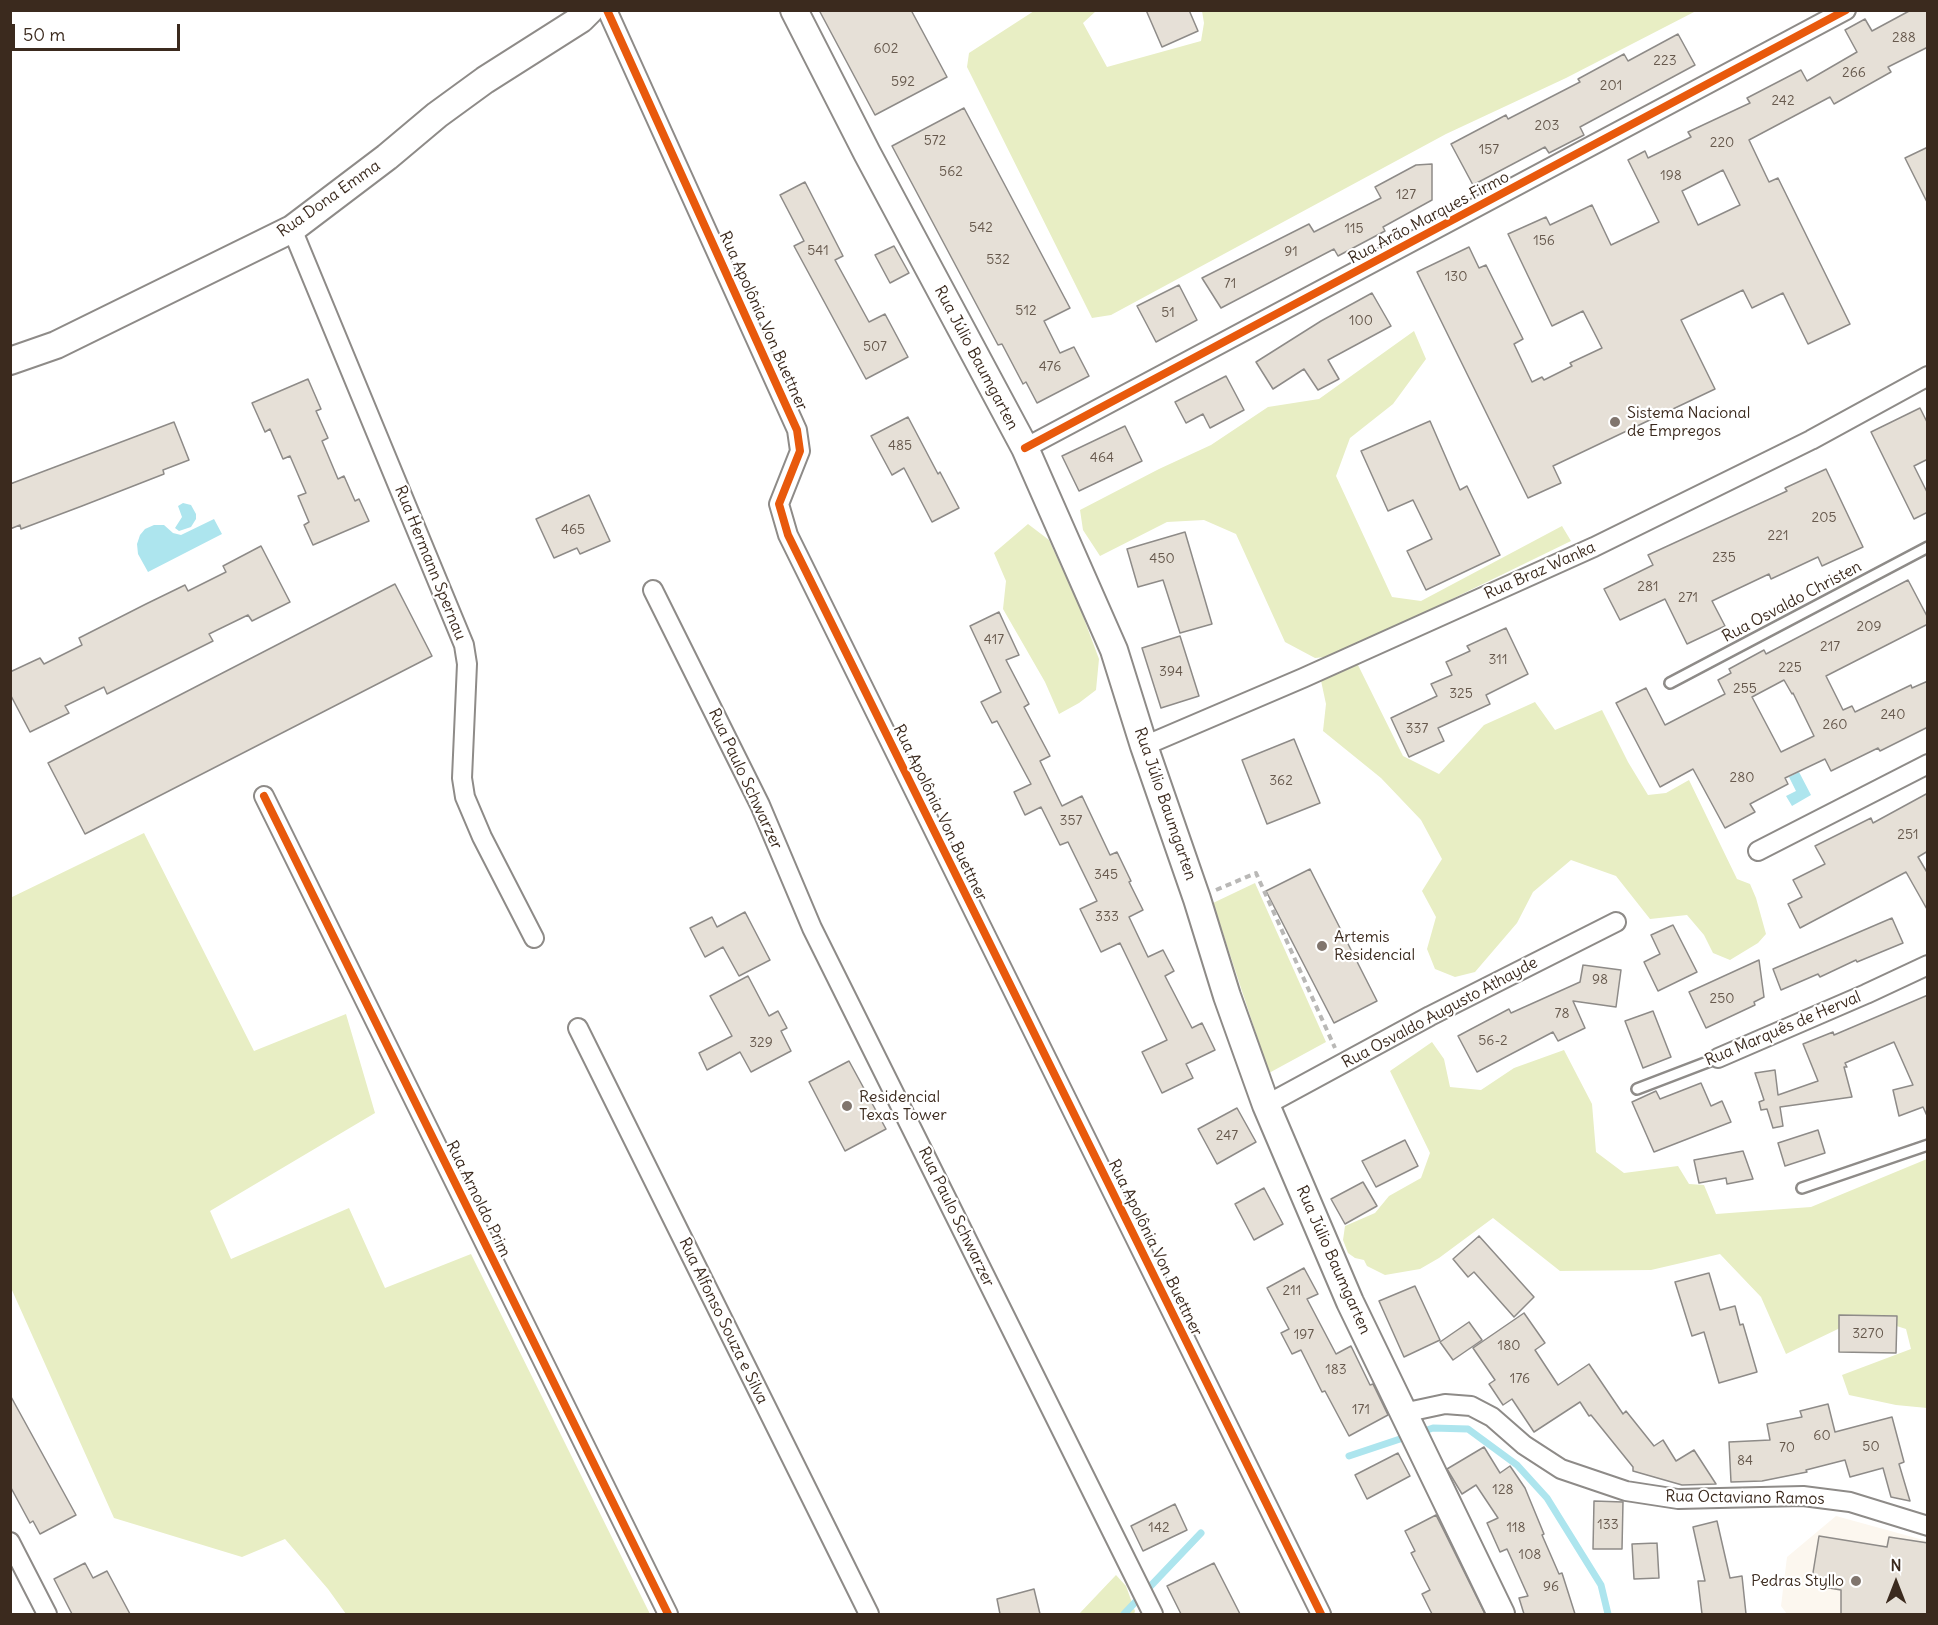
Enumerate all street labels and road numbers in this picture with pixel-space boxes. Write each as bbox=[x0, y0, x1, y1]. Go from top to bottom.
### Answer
street label: Rua Dona Emma bbox=[274, 156, 384, 242]
street label: Rua Arão Marques Firmo bbox=[1345, 167, 1513, 269]
street label: Rua Apolônia Von Buettner bbox=[715, 228, 811, 414]
street label: Rua Júlio Baumgarten bbox=[930, 283, 1022, 433]
street label: Rua Hermann Spernau bbox=[390, 483, 470, 643]
street label: Rua Braz Wanka bbox=[1482, 538, 1598, 604]
street label: Rua Osvaldo Christen bbox=[1719, 557, 1865, 647]
street label: Rua Paulo Schwarzer bbox=[704, 706, 786, 852]
street label: Rua Apolônia Von Buettner bbox=[889, 722, 991, 904]
street label: Rua Júlio Baumgarten bbox=[1130, 725, 1200, 883]
street label: Rua Osvaldo Augusto Athayde bbox=[1339, 953, 1541, 1073]
street label: Rua Marquês de Herval bbox=[1702, 988, 1864, 1070]
street label: Rua Arnoldo Prim bbox=[442, 1138, 514, 1260]
street label: Rua Paulo Schwarzer bbox=[914, 1144, 998, 1290]
street label: Rua Apolônia Von Buettner bbox=[1104, 1157, 1206, 1339]
street label: Rua Júlio Baumgarten bbox=[1292, 1183, 1374, 1337]
street label: Rua Alfonso Souza e Silva bbox=[674, 1235, 772, 1407]
street label: Rua Octaviano Ramos bbox=[1665, 1487, 1825, 1509]

